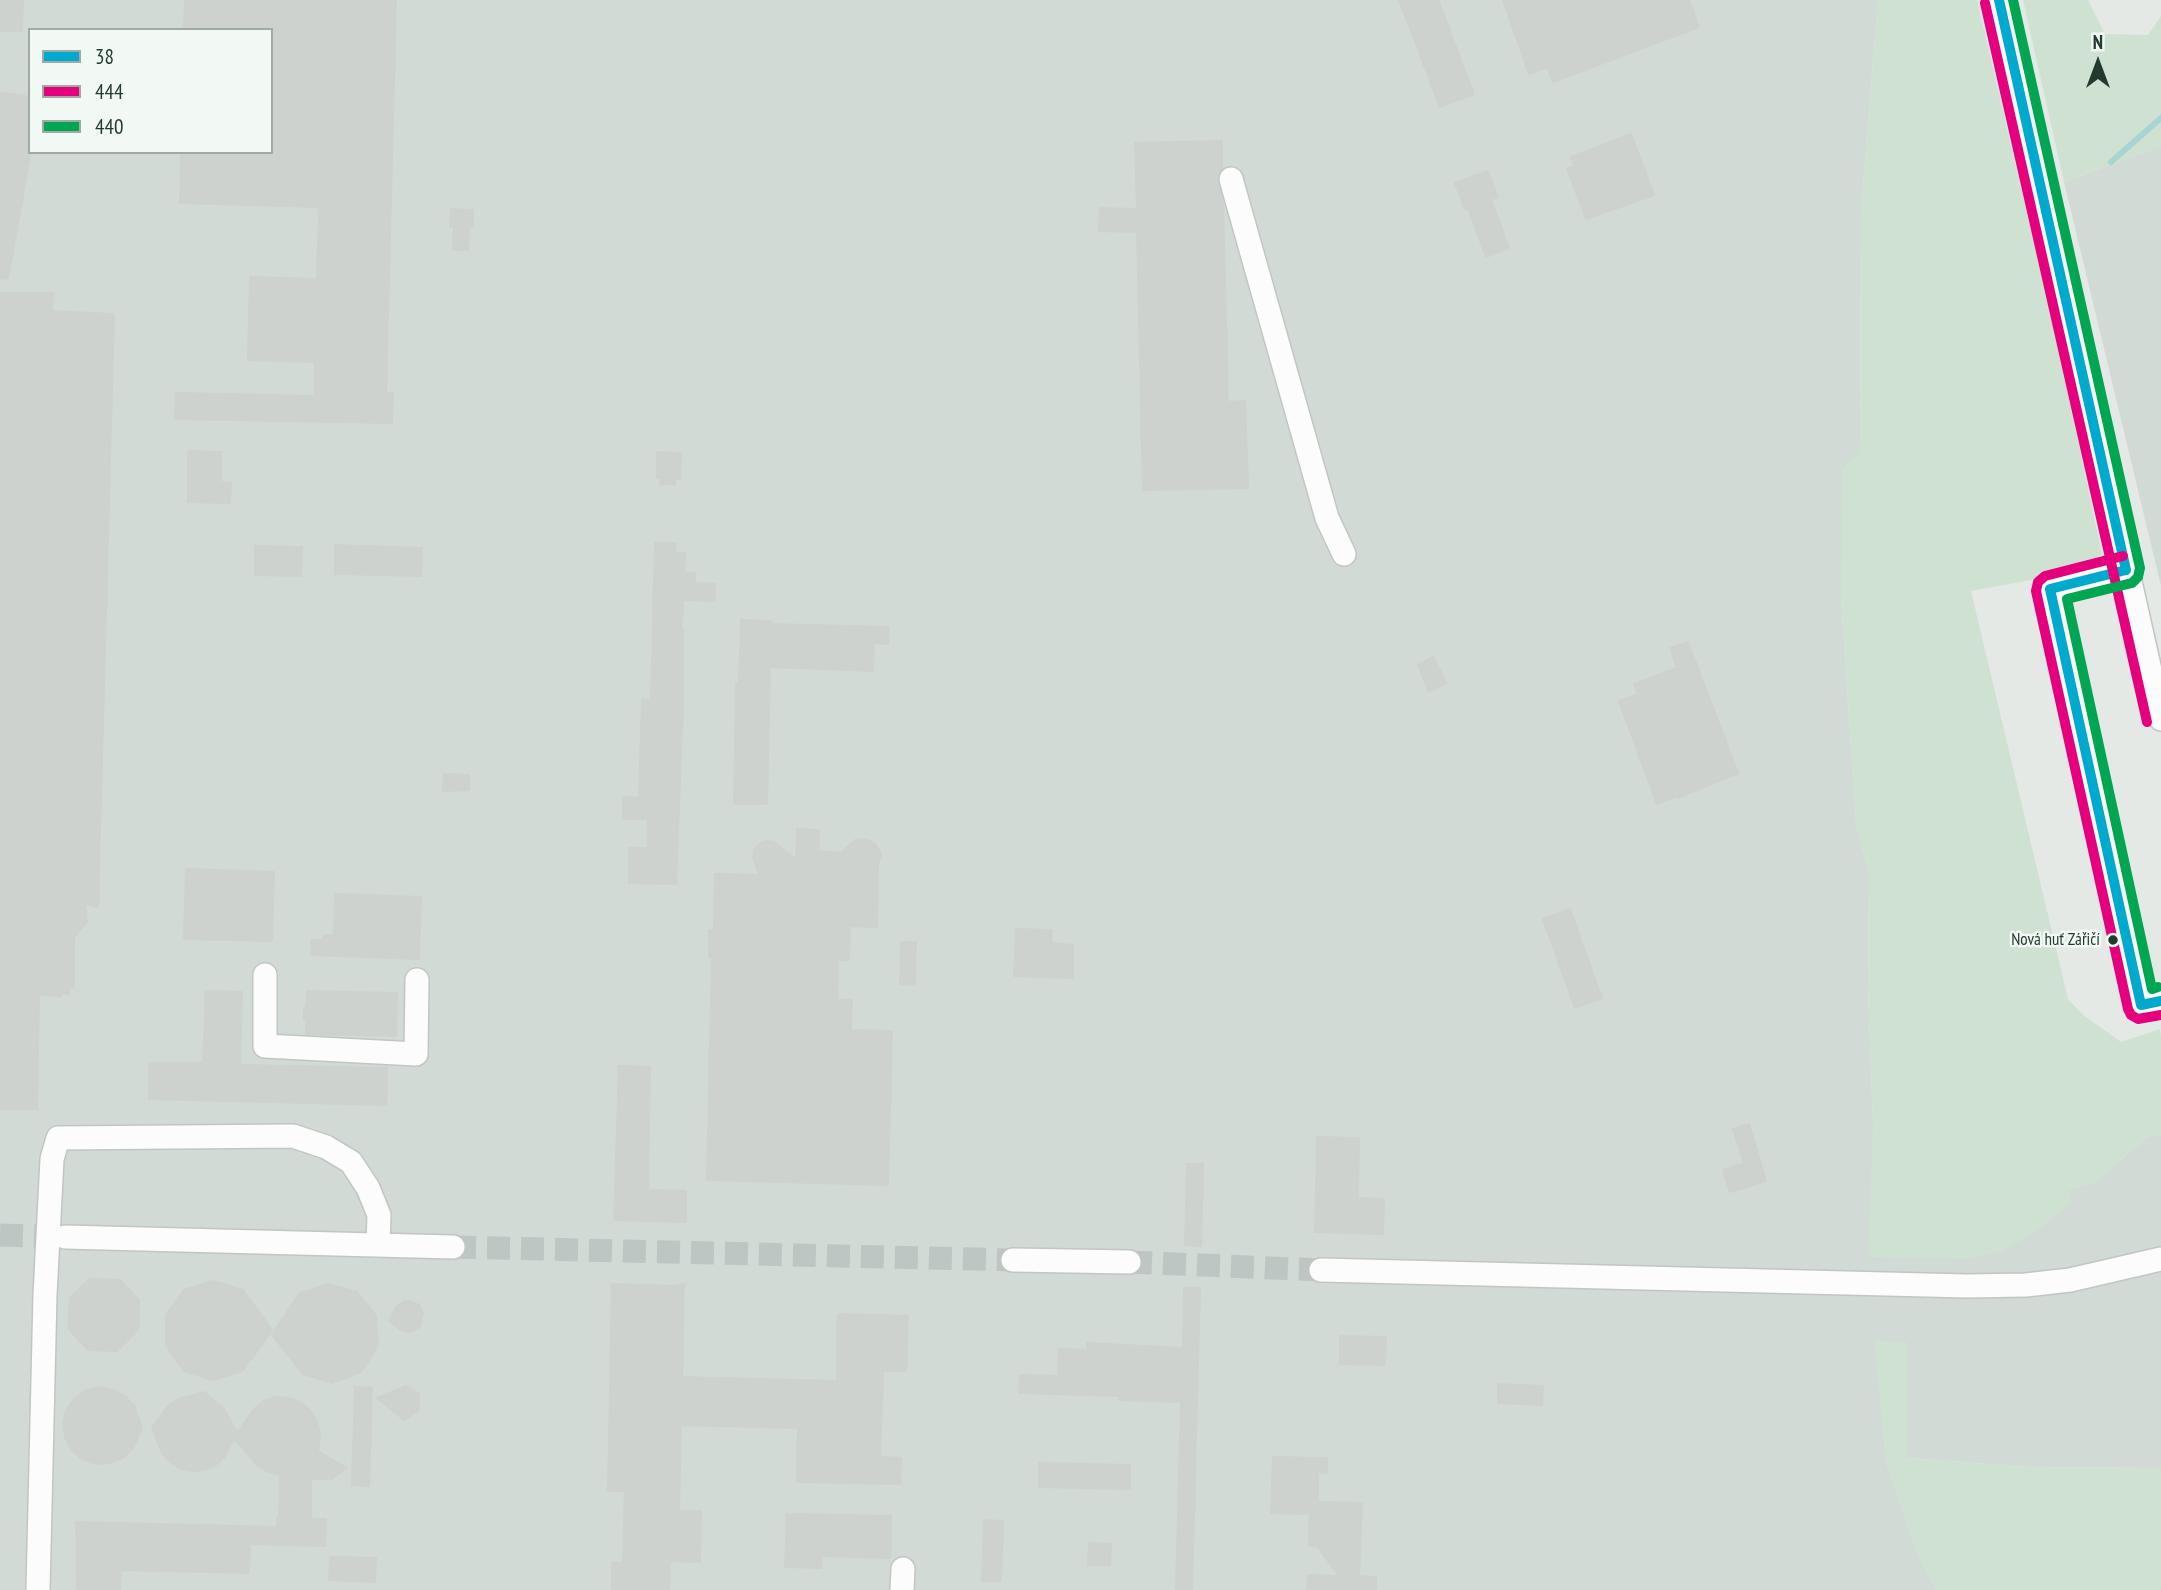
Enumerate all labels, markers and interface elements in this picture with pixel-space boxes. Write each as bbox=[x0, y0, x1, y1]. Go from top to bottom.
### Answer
legend bbox=[28, 28, 273, 154]
north arrow bbox=[2063, 28, 2133, 98]
text: N bbox=[2093, 30, 2103, 54]
text: 38 bbox=[95, 43, 114, 70]
text: 444 bbox=[95, 78, 123, 105]
text: 440 bbox=[95, 113, 123, 140]
place label: Nová huť Zářičí bbox=[2011, 930, 2100, 950]
marker: Nová huť Zářičí bbox=[2106, 933, 2120, 947]

